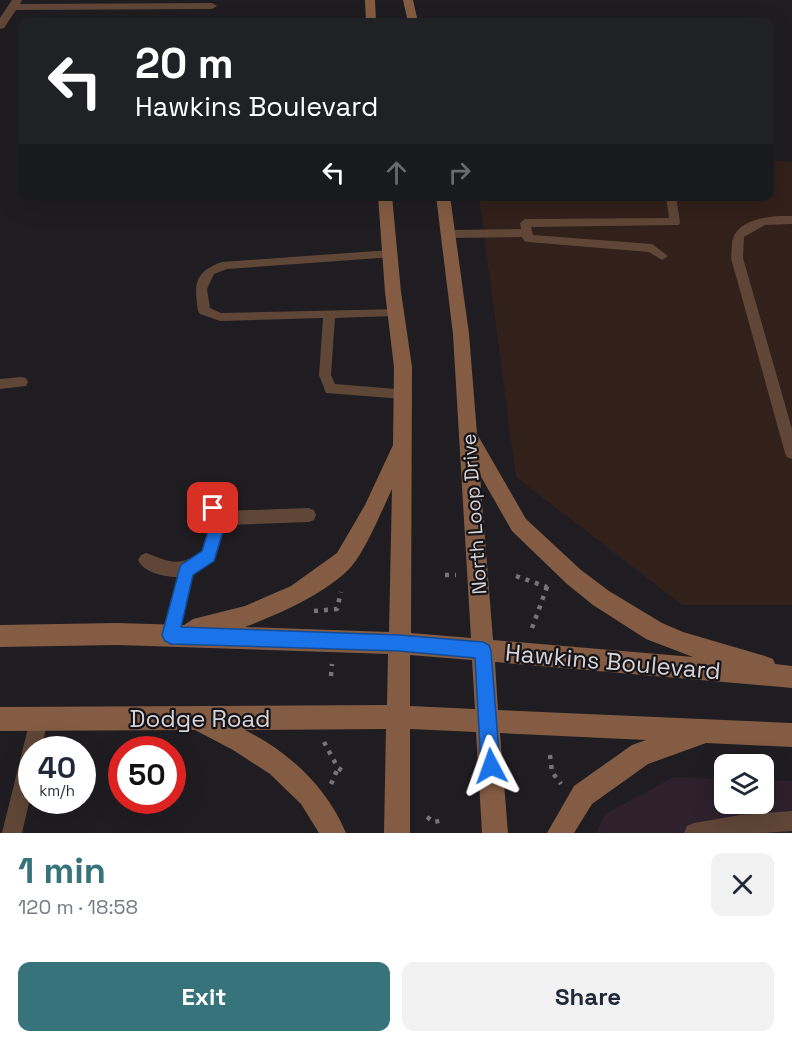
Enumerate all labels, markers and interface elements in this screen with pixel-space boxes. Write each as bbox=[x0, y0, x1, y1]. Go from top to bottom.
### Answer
text: 20 m bbox=[135, 37, 234, 90]
icon: left bbox=[36, 42, 114, 120]
text: Hawkins Boulevard bbox=[135, 89, 378, 124]
icon: left bbox=[317, 156, 350, 189]
icon: ahead bbox=[380, 156, 413, 189]
icon: right bbox=[443, 156, 476, 189]
street label: North Loop Drive bbox=[455, 433, 493, 595]
pin bbox=[187, 482, 238, 533]
icon: arrive bbox=[196, 491, 229, 524]
street label: Hawkins Boulevard bbox=[504, 637, 722, 686]
street label: Dodge Road bbox=[130, 703, 270, 734]
position arrow bbox=[459, 734, 523, 798]
speed limit sign: 50 bbox=[108, 736, 186, 814]
text: 40 bbox=[38, 748, 76, 787]
map controls bbox=[714, 754, 774, 814]
button: layers bbox=[714, 754, 774, 814]
text: km/h bbox=[39, 781, 75, 800]
text: 1 min bbox=[18, 848, 106, 894]
button: close bbox=[711, 853, 774, 916]
text: 120 m · 18:58 bbox=[18, 894, 138, 920]
button: Exit bbox=[18, 962, 390, 1031]
button: Share bbox=[402, 962, 774, 1031]

